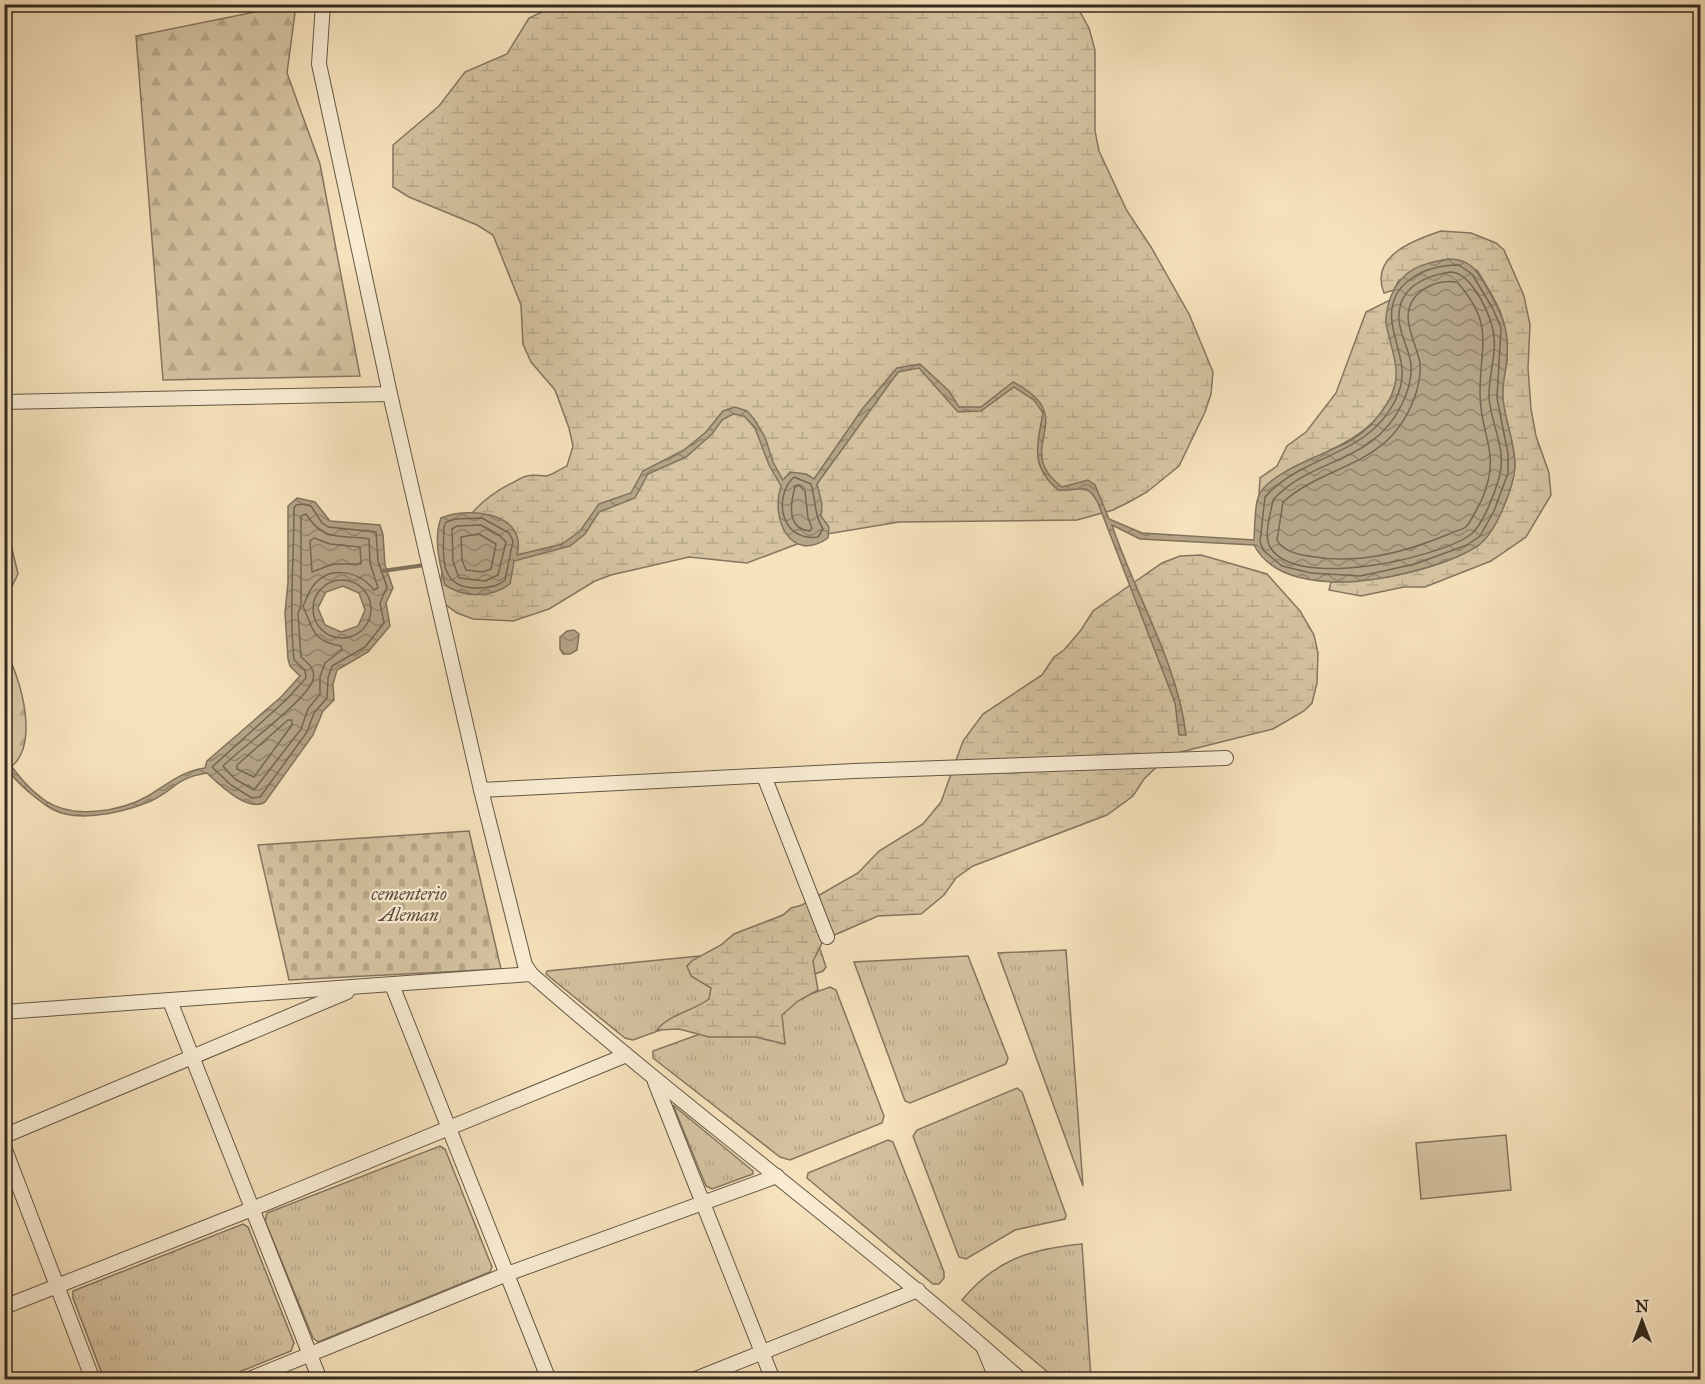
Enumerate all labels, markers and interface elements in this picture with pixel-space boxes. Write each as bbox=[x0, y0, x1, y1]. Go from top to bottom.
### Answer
park label: cementerio Aleman bbox=[371, 883, 447, 926]
north arrow bbox=[1612, 1291, 1672, 1351]
text: N bbox=[1635, 1297, 1649, 1316]

